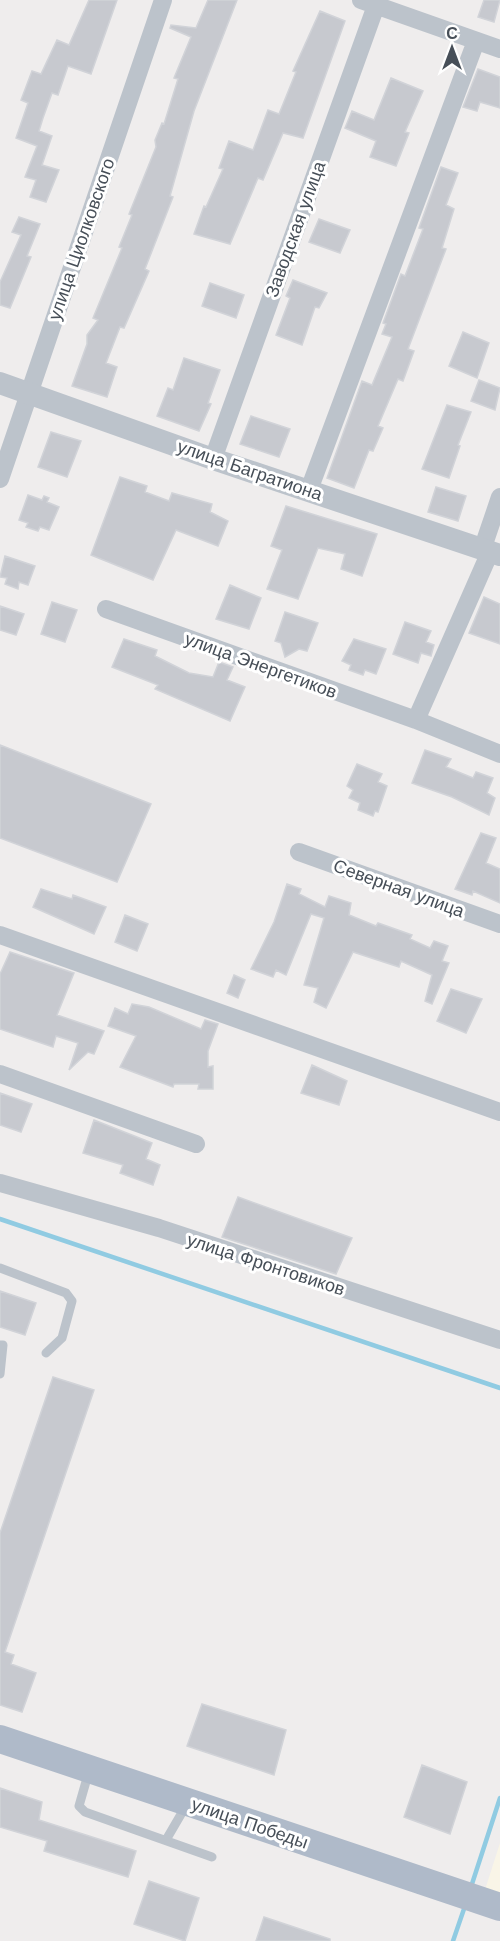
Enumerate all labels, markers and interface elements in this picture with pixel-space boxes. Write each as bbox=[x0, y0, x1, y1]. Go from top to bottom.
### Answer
north arrow bbox=[422, 18, 482, 78]
text: С bbox=[446, 24, 458, 43]
street label: улица Циолковского bbox=[43, 155, 119, 323]
street label: Заводская улица bbox=[261, 157, 330, 300]
street label: улица Багратиона bbox=[175, 435, 326, 505]
street label: улица Энергетиков bbox=[182, 628, 340, 702]
street label: Северная улица bbox=[331, 855, 468, 922]
street label: улица Фронтовиков bbox=[184, 1229, 348, 1299]
street label: улица Победы bbox=[189, 1793, 311, 1853]

